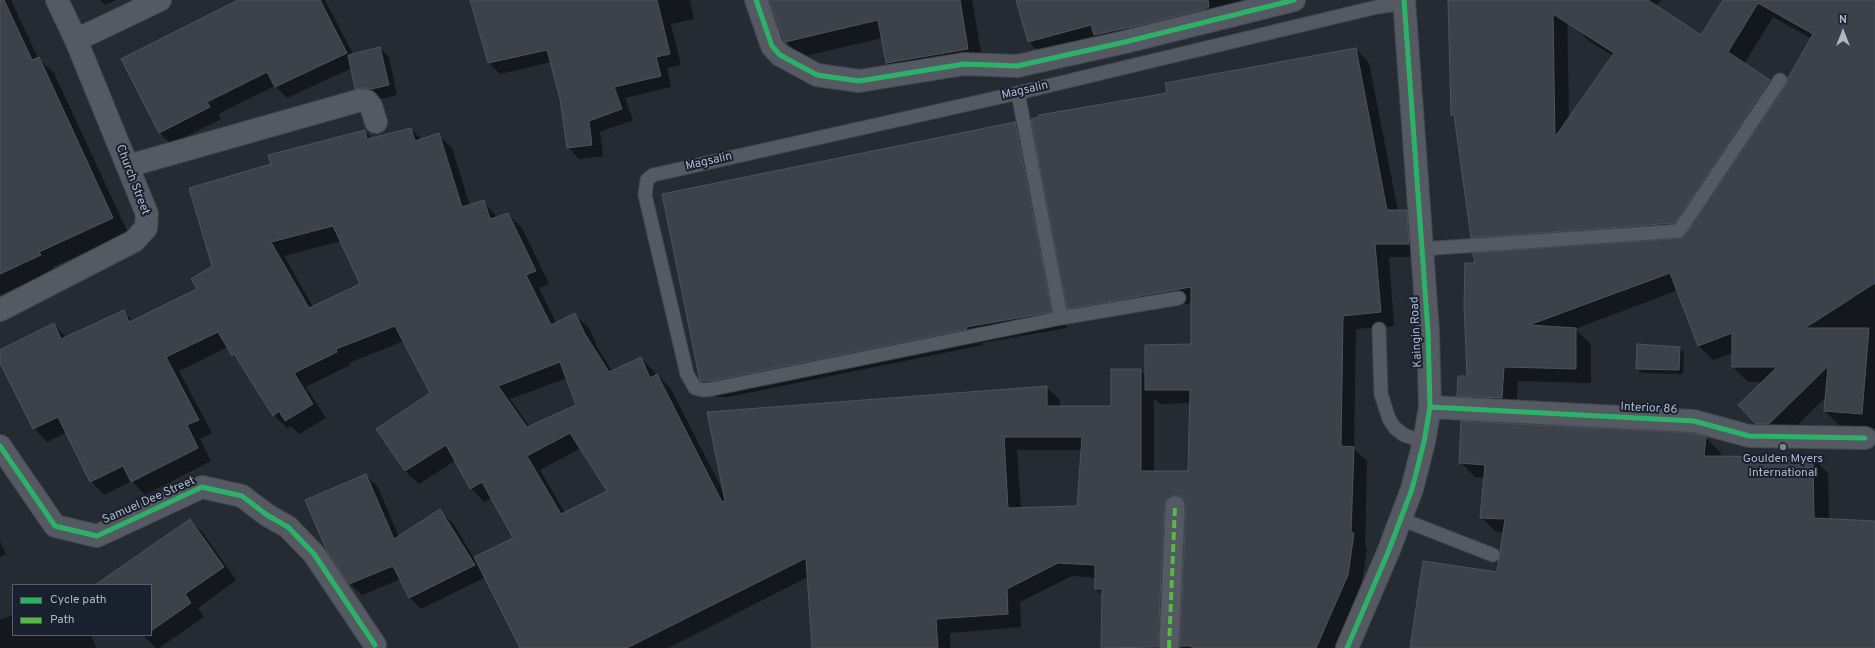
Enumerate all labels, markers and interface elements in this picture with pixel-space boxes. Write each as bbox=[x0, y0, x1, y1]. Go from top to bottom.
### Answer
north arrow bbox=[1823, 12, 1863, 52]
text: N bbox=[1839, 13, 1847, 27]
street label: Magsalin bbox=[1000, 79, 1050, 103]
street label: Church Street bbox=[112, 143, 152, 217]
street label: Magsalin bbox=[684, 150, 734, 174]
street label: Kaingin Road bbox=[1408, 296, 1426, 368]
street label: Interior 86 bbox=[1620, 400, 1678, 418]
marker: Goulden Myers International bbox=[1778, 442, 1788, 452]
place label: Goulden Myers International bbox=[1743, 453, 1823, 481]
street label: Samuel Dee Street bbox=[100, 474, 198, 528]
legend bbox=[12, 584, 152, 636]
text: Cycle path bbox=[50, 592, 107, 608]
text: Path bbox=[50, 612, 75, 628]

